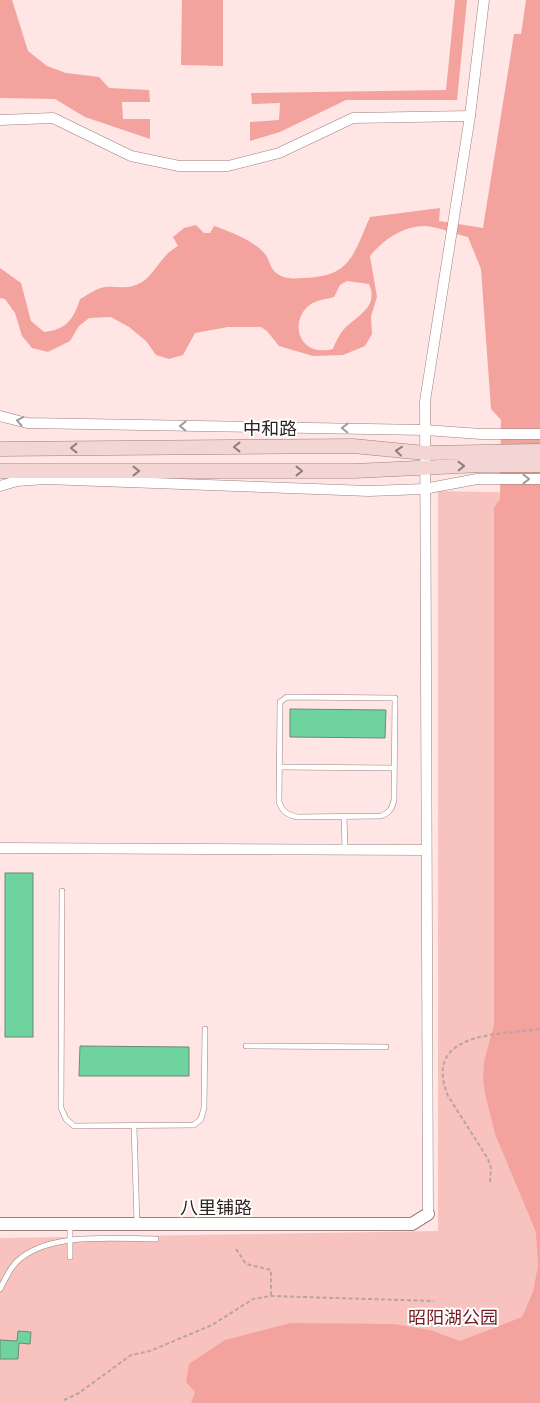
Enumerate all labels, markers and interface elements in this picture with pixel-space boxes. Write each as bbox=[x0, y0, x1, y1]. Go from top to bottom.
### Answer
one-way arrow bbox=[16, 417, 25, 427]
street label: 中和路 bbox=[243, 418, 297, 439]
one-way arrow bbox=[178, 420, 186, 431]
one-way arrow bbox=[341, 423, 348, 433]
one-way arrow bbox=[233, 442, 240, 452]
one-way arrow bbox=[70, 443, 78, 453]
one-way arrow bbox=[395, 445, 403, 456]
one-way arrow bbox=[457, 460, 465, 471]
one-way arrow bbox=[132, 466, 140, 476]
one-way arrow bbox=[295, 466, 303, 476]
one-way arrow bbox=[522, 474, 530, 484]
street label: 八里铺路 bbox=[180, 1197, 252, 1218]
park label: 昭阳湖公园 bbox=[408, 1307, 498, 1328]

